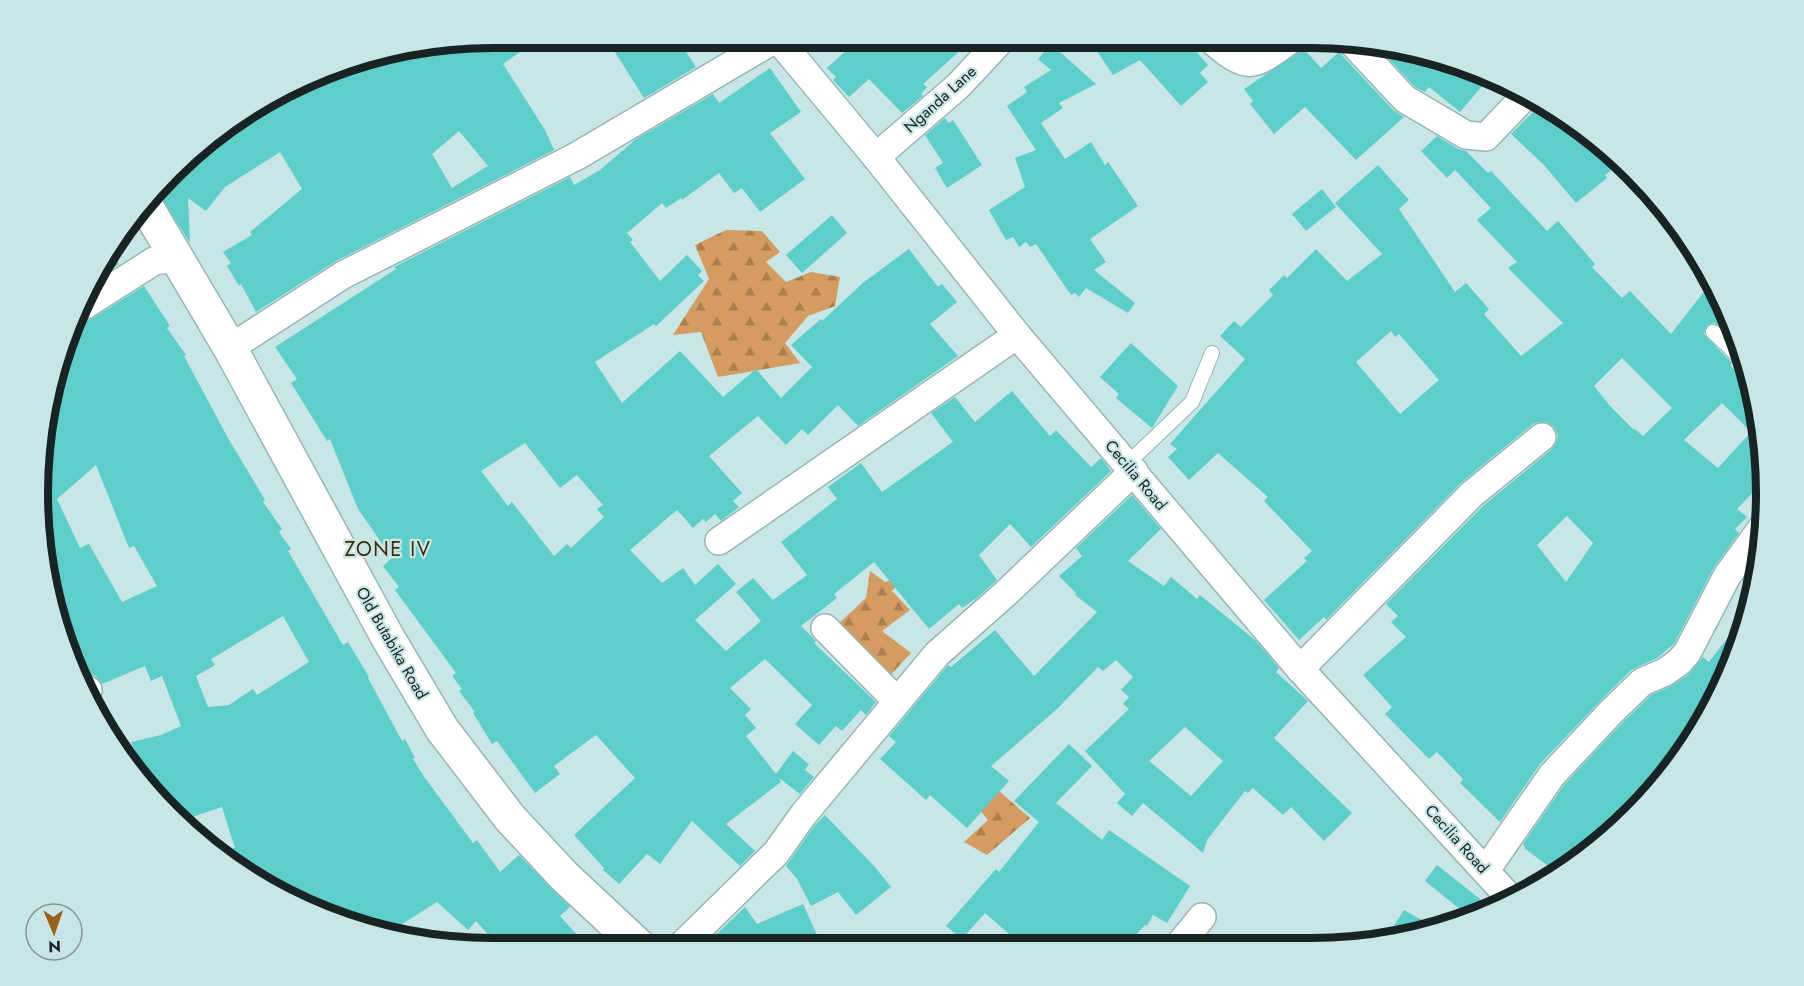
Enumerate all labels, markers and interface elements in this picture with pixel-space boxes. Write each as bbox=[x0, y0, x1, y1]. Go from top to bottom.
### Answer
street label: Nganda Lane bbox=[899, 60, 981, 138]
street label: Cecilia Road bbox=[1100, 435, 1172, 515]
district label: ZONE IV bbox=[345, 535, 431, 564]
street label: Old Butabika Road bbox=[350, 583, 434, 703]
street label: Cecilia Road bbox=[1420, 799, 1494, 879]
north arrow bbox=[24, 902, 84, 962]
text: N bbox=[48, 935, 61, 958]

